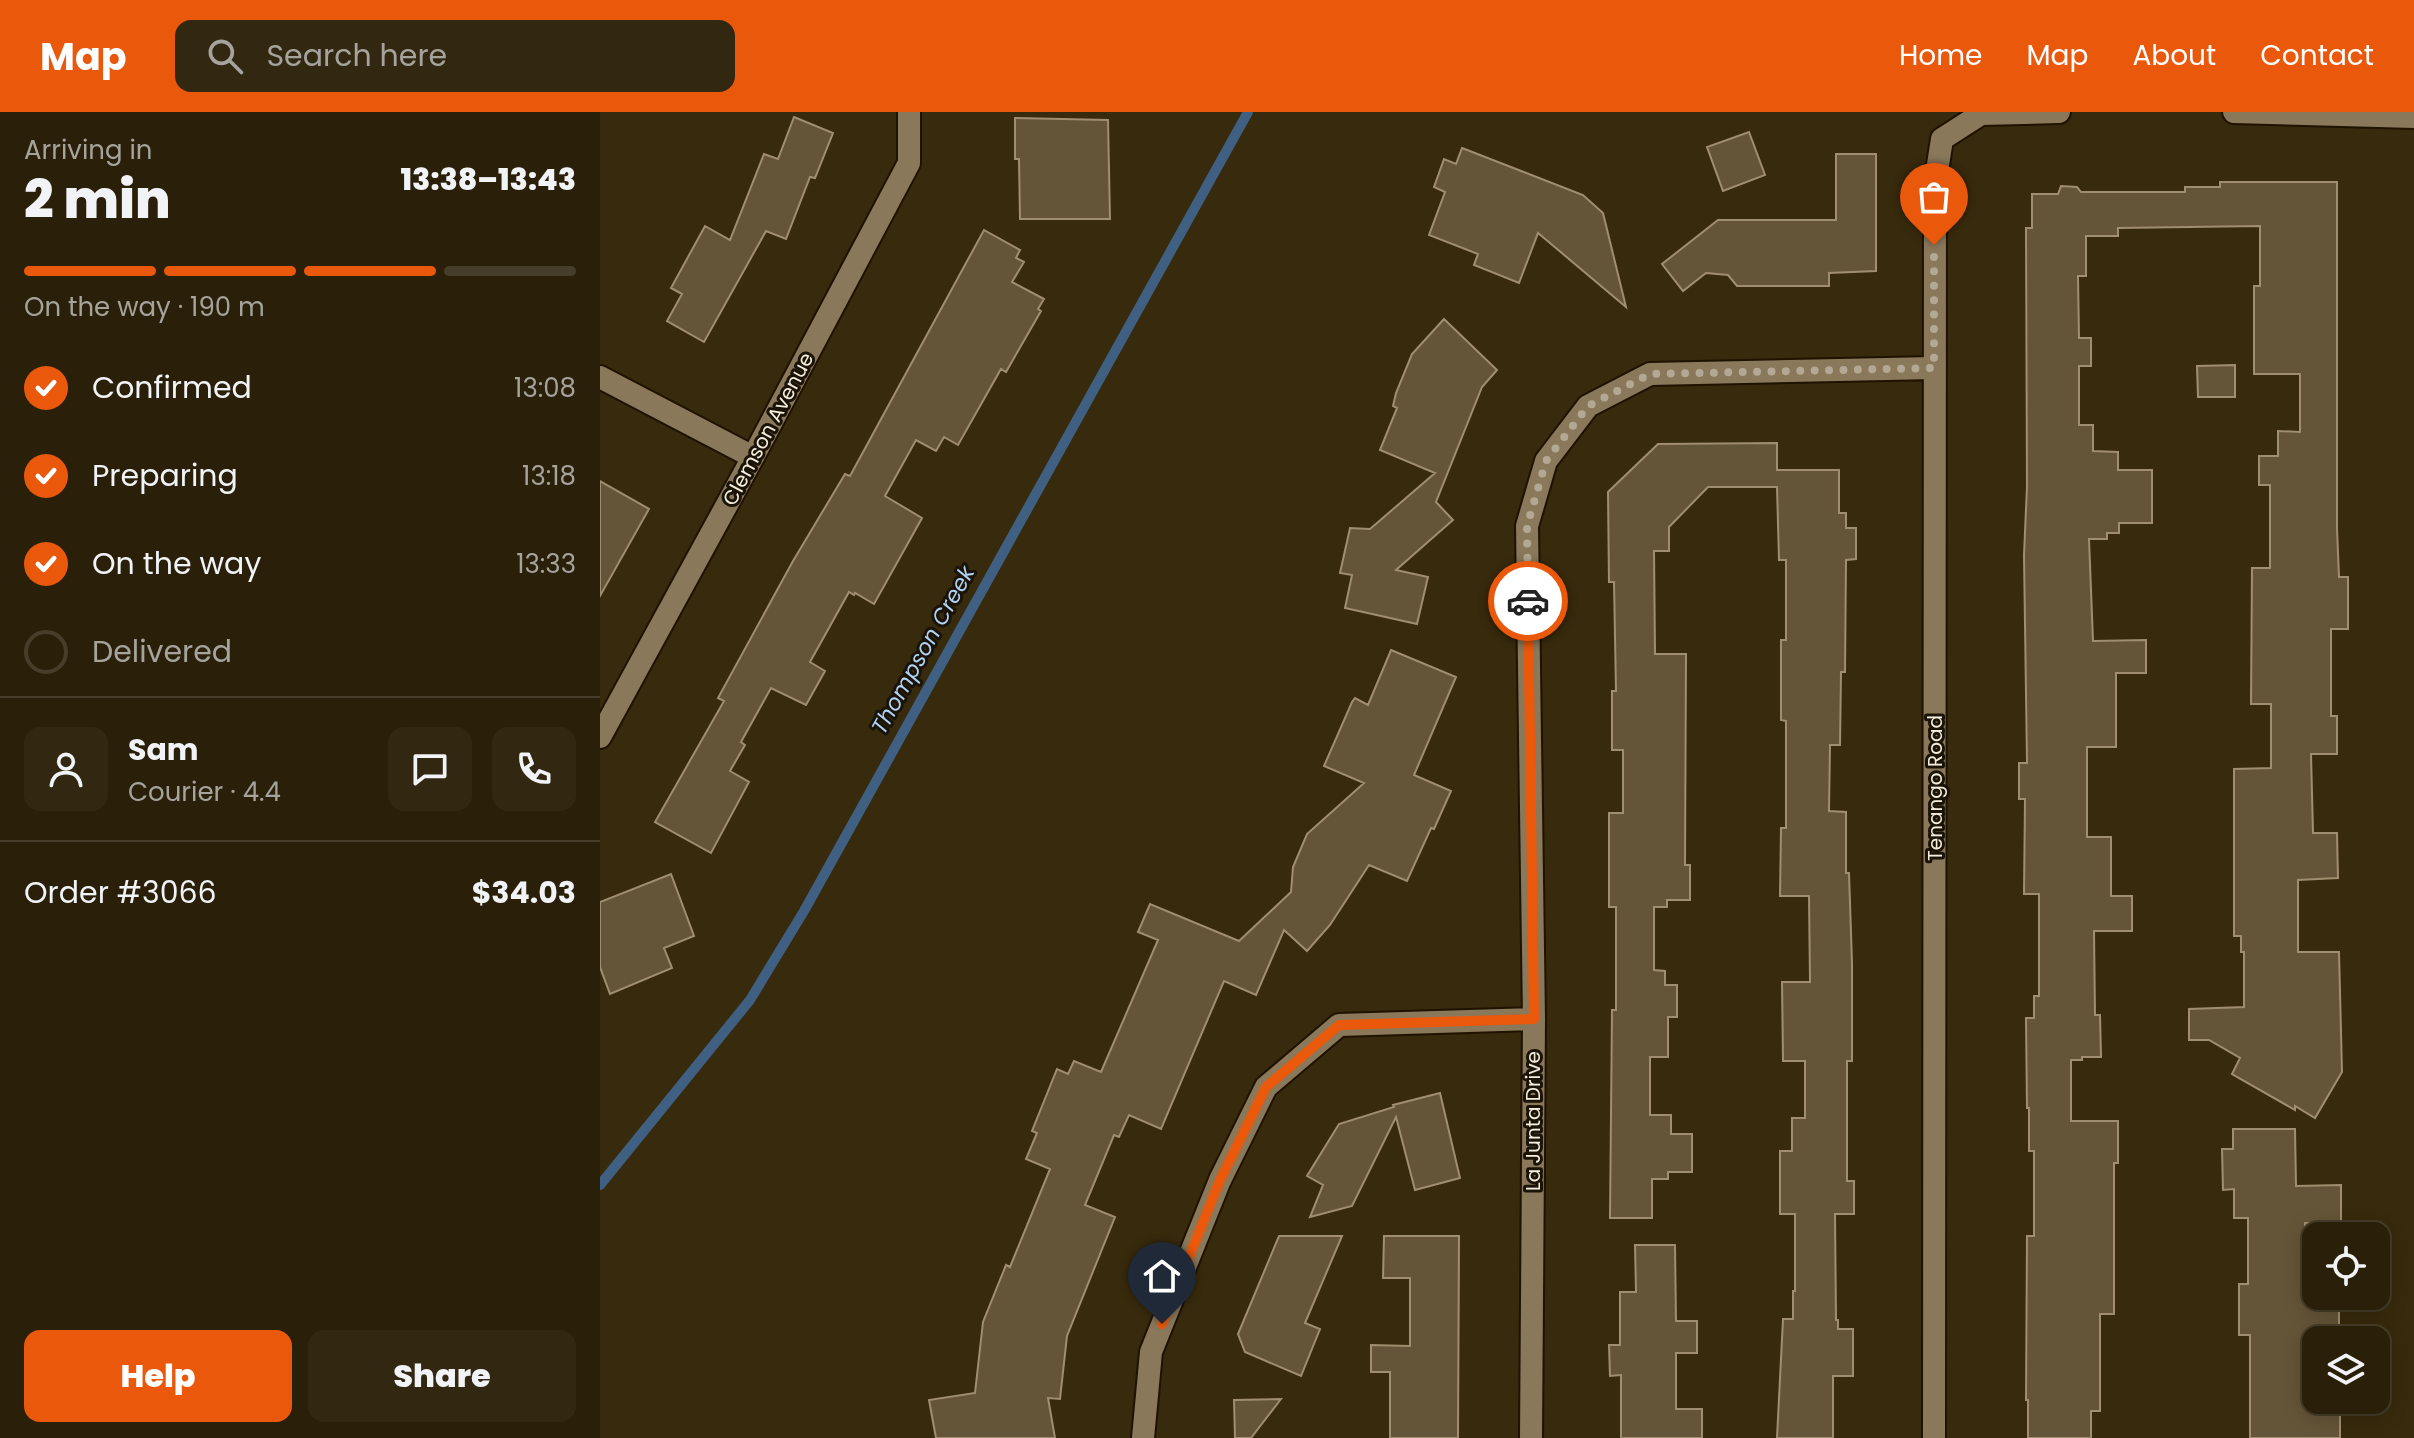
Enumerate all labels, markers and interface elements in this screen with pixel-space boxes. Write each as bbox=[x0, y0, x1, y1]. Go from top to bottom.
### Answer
search box bbox=[175, 20, 735, 92]
text: Map bbox=[40, 30, 127, 83]
icon: search bbox=[203, 34, 247, 78]
text: Search here bbox=[267, 34, 447, 77]
text: Home bbox=[1899, 36, 1982, 75]
text: Map bbox=[2026, 36, 2088, 75]
text: About bbox=[2132, 36, 2216, 75]
text: Contact bbox=[2260, 36, 2374, 75]
text: Arriving in bbox=[24, 132, 153, 168]
text: 13:38–13:43 bbox=[400, 158, 576, 201]
text: 2 min bbox=[24, 163, 171, 236]
pin bbox=[1900, 163, 1968, 245]
icon: bag bbox=[1912, 175, 1956, 219]
text: On the way · 190 m bbox=[24, 289, 265, 325]
street label: Clemson Avenue bbox=[716, 347, 820, 511]
icon: check bbox=[24, 366, 68, 410]
text: Confirmed bbox=[92, 366, 252, 409]
text: 13:08 bbox=[514, 370, 576, 406]
icon: check bbox=[24, 454, 68, 498]
text: Preparing bbox=[92, 454, 238, 497]
text: 13:18 bbox=[522, 458, 576, 494]
icon: check bbox=[24, 542, 68, 586]
text: On the way bbox=[92, 542, 261, 585]
text: 13:33 bbox=[516, 546, 576, 582]
water label: Thompson Creek bbox=[864, 559, 983, 740]
courier bbox=[1488, 561, 1568, 641]
icon: car bbox=[1506, 579, 1550, 623]
text: Delivered bbox=[92, 630, 232, 673]
street label: Tenango Road bbox=[1921, 715, 1949, 861]
button: person bbox=[24, 727, 108, 811]
button: chat bbox=[388, 727, 472, 811]
button: phone bbox=[492, 727, 576, 811]
text: Sam bbox=[128, 728, 199, 771]
text: Courier · 4.4 bbox=[128, 774, 281, 810]
text: Order #3066 bbox=[24, 871, 217, 914]
text: $34.03 bbox=[472, 871, 576, 914]
street label: La Junta Drive bbox=[1519, 1051, 1547, 1191]
map controls bbox=[2302, 1222, 2390, 1414]
button: locate bbox=[2302, 1222, 2390, 1310]
pin bbox=[1128, 1242, 1196, 1324]
icon: home bbox=[1140, 1254, 1184, 1298]
button: layers bbox=[2302, 1326, 2390, 1414]
button: Help bbox=[24, 1330, 292, 1422]
button: Share bbox=[308, 1330, 576, 1422]

